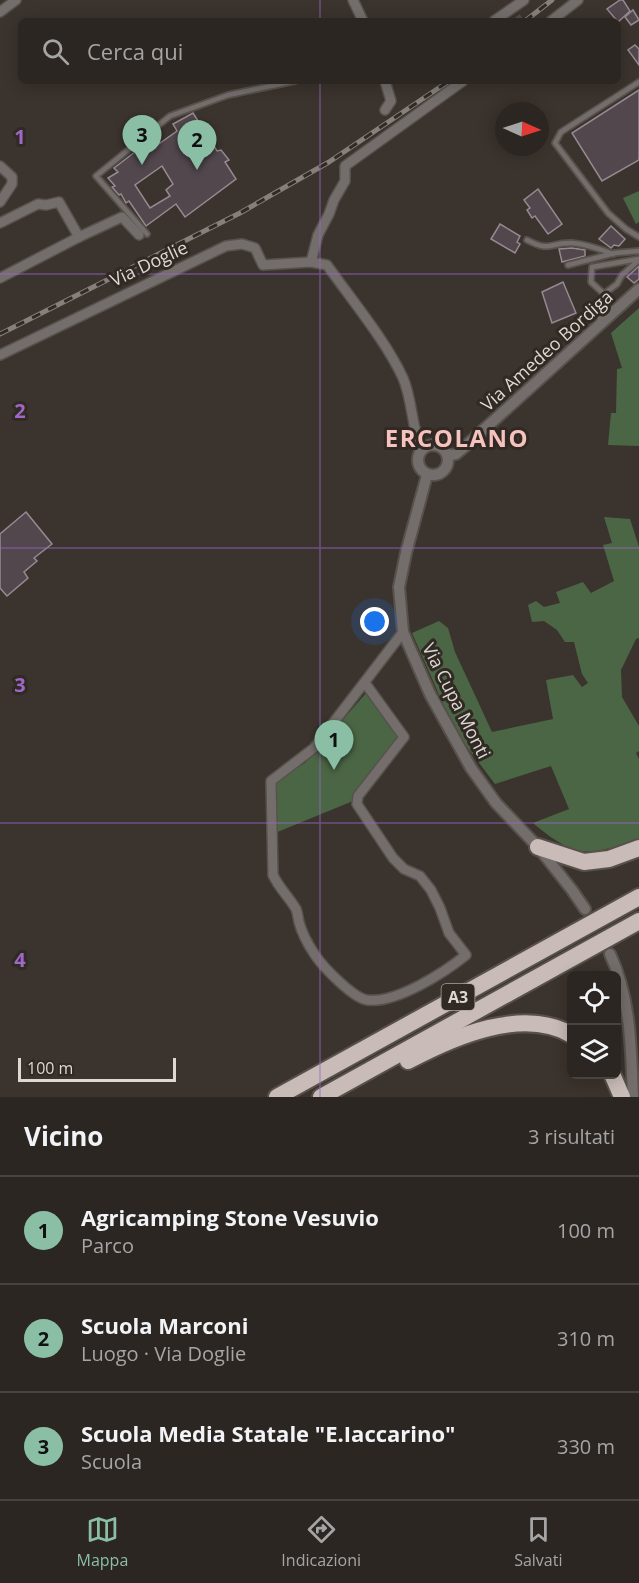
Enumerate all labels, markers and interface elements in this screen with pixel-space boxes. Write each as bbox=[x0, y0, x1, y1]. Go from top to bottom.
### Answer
search box bbox=[18, 18, 621, 84]
icon: search bbox=[39, 35, 72, 68]
text: Cerca qui bbox=[87, 36, 183, 66]
north arrow bbox=[495, 102, 549, 156]
pin: 3 bbox=[122, 116, 162, 165]
pin: 2 bbox=[178, 120, 216, 170]
text: 1 bbox=[14, 123, 26, 150]
street label: Via Doglie bbox=[106, 235, 191, 291]
street label: Via Amedeo Bordiga bbox=[475, 285, 617, 416]
text: 2 bbox=[14, 397, 26, 424]
district label: ERCOLANO bbox=[385, 421, 529, 454]
your location bbox=[360, 607, 389, 636]
street label: Via Cupa Monti bbox=[417, 638, 496, 763]
text: 3 bbox=[14, 671, 26, 698]
pin: 1 bbox=[314, 720, 354, 770]
text: 4 bbox=[14, 946, 26, 973]
map controls bbox=[567, 971, 621, 1079]
button: locate bbox=[567, 971, 621, 1025]
road number: A3 bbox=[442, 984, 474, 1010]
button: layers bbox=[567, 1025, 621, 1079]
scale bar bbox=[18, 1055, 176, 1082]
text: 100 m bbox=[27, 1057, 73, 1079]
text: Vicino bbox=[24, 1118, 103, 1154]
text: 3 risultati bbox=[528, 1123, 615, 1150]
text: Agricamping Stone Vesuvio bbox=[81, 1202, 379, 1232]
text: 1 bbox=[38, 1217, 49, 1244]
text: 100 m bbox=[557, 1217, 615, 1244]
text: Parco bbox=[81, 1232, 134, 1259]
text: Scuola Marconi bbox=[81, 1310, 248, 1340]
text: 2 bbox=[38, 1325, 49, 1352]
text: 310 m bbox=[557, 1325, 615, 1352]
text: Luogo · Via Doglie bbox=[81, 1340, 246, 1367]
text: Scuola Media Statale "E.Iaccarino" bbox=[81, 1418, 455, 1448]
text: 3 bbox=[38, 1433, 49, 1460]
text: 330 m bbox=[557, 1433, 615, 1460]
text: Scuola bbox=[81, 1448, 142, 1475]
tab: Mappa bbox=[77, 1513, 128, 1571]
tab: Indicazioni bbox=[281, 1513, 361, 1571]
tab: Salvati bbox=[514, 1513, 562, 1571]

